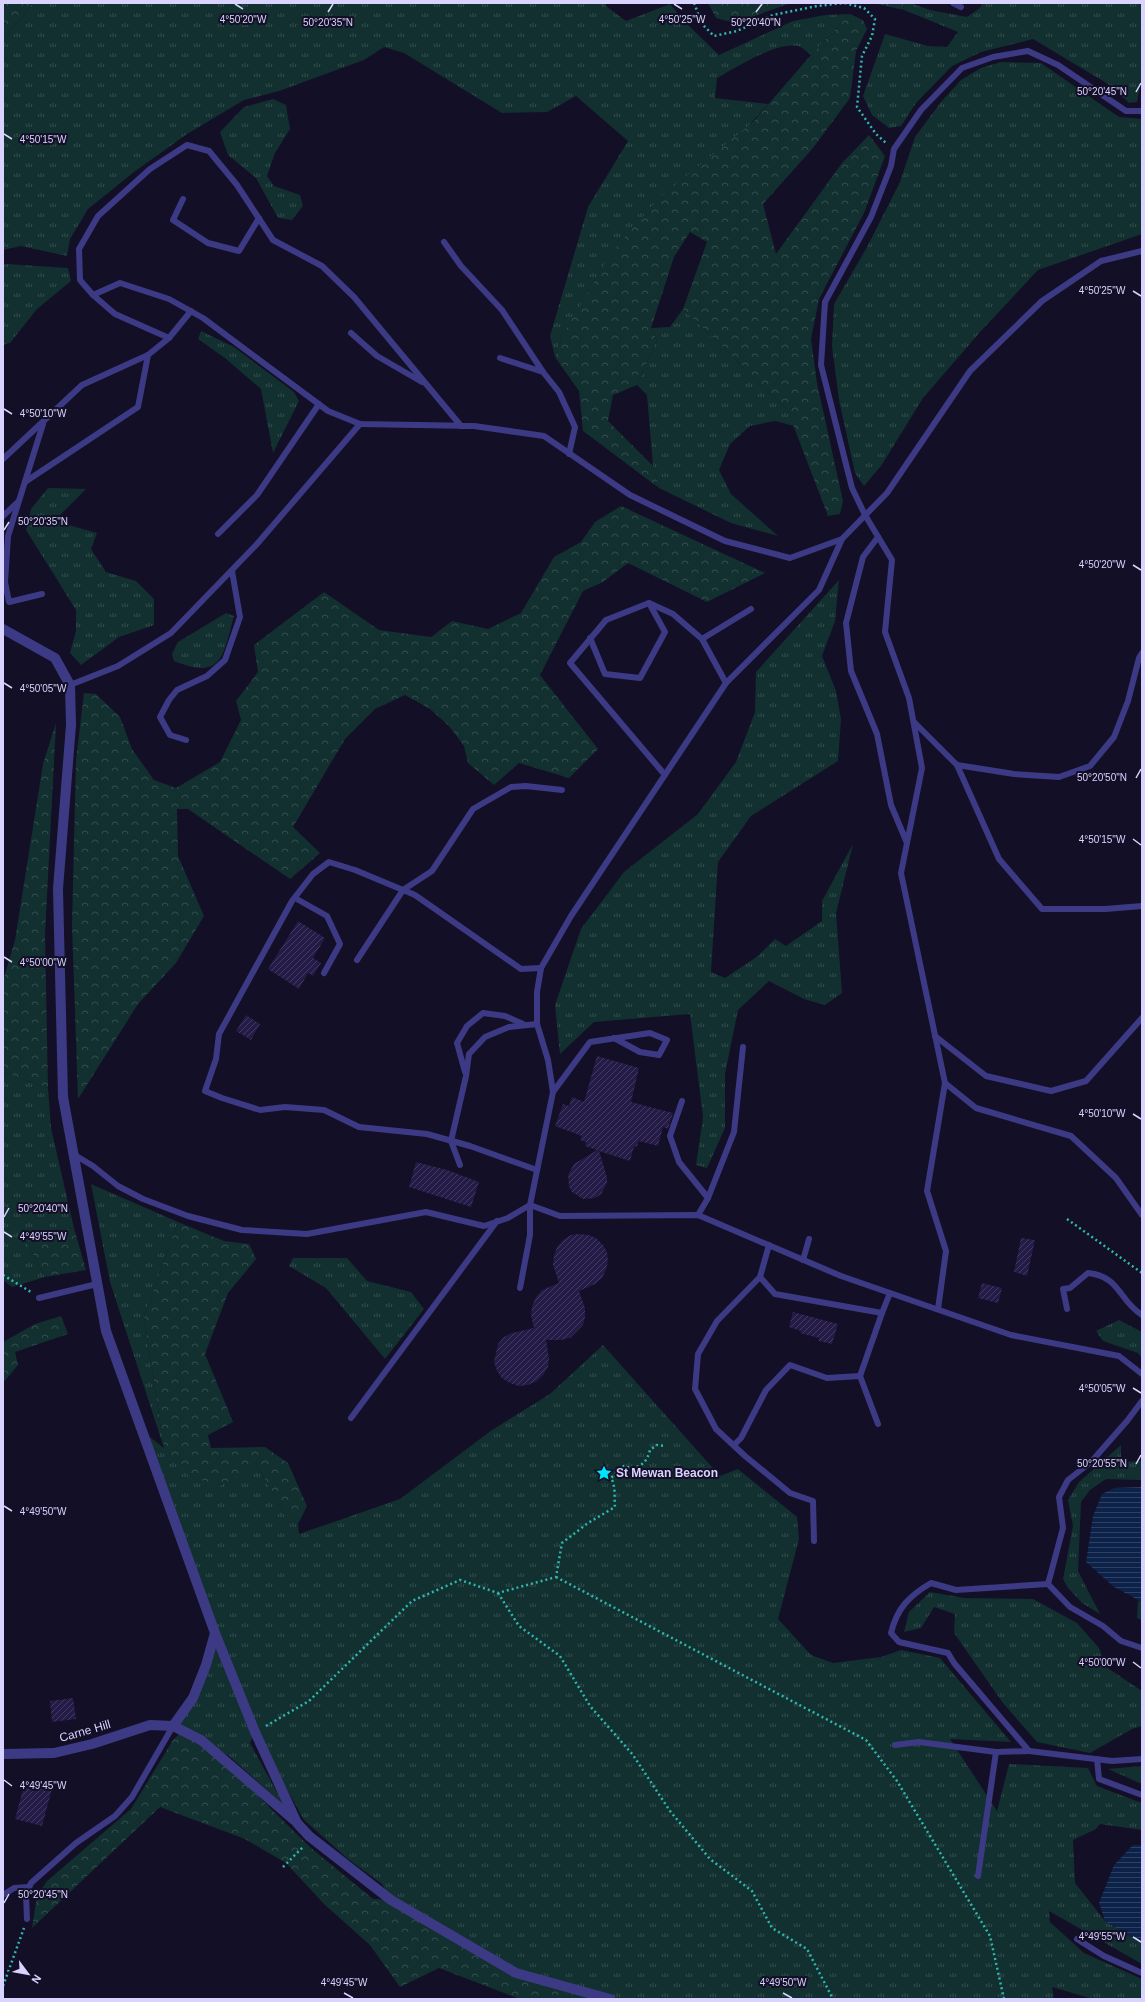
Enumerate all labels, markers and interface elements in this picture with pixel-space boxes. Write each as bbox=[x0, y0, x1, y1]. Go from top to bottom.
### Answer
text: 4°50'20"W bbox=[220, 14, 267, 25]
text: 4°50'25"W bbox=[659, 14, 706, 25]
text: 50°20'35"N bbox=[303, 17, 353, 28]
text: 50°20'40"N bbox=[731, 17, 781, 28]
text: 50°20'45"N bbox=[1077, 86, 1127, 97]
text: 4°50'15"W bbox=[20, 134, 67, 145]
text: 4°50'25"W bbox=[1079, 285, 1126, 296]
text: 4°50'10"W bbox=[20, 408, 67, 419]
text: 50°20'35"N bbox=[18, 516, 68, 527]
text: 4°50'20"W bbox=[1079, 559, 1126, 570]
text: 4°50'05"W bbox=[20, 683, 67, 694]
text: 50°20'50"N bbox=[1077, 772, 1127, 783]
text: 4°50'15"W bbox=[1079, 834, 1126, 845]
text: 4°50'00"W bbox=[20, 957, 67, 968]
text: 4°50'10"W bbox=[1079, 1108, 1126, 1119]
text: 50°20'40"N bbox=[18, 1203, 68, 1214]
text: 4°49'55"W bbox=[20, 1231, 67, 1242]
text: 4°50'05"W bbox=[1079, 1383, 1126, 1394]
text: 50°20'55"N bbox=[1077, 1458, 1127, 1469]
place icon: St Mewan Beacon bbox=[595, 1464, 613, 1482]
place label: St Mewan Beacon bbox=[616, 1466, 718, 1480]
text: 4°49'50"W bbox=[20, 1506, 67, 1517]
text: 4°50'00"W bbox=[1079, 1657, 1126, 1668]
street label: Carne Hill bbox=[58, 1717, 112, 1745]
text: 4°49'45"W bbox=[20, 1780, 67, 1791]
text: 50°20'45"N bbox=[18, 1889, 68, 1900]
text: 4°49'55"W bbox=[1079, 1931, 1126, 1942]
north arrow bbox=[8, 1954, 48, 1994]
text: N bbox=[29, 1973, 44, 1986]
text: 4°49'45"W bbox=[321, 1977, 368, 1988]
text: 4°49'50"W bbox=[760, 1977, 807, 1988]

